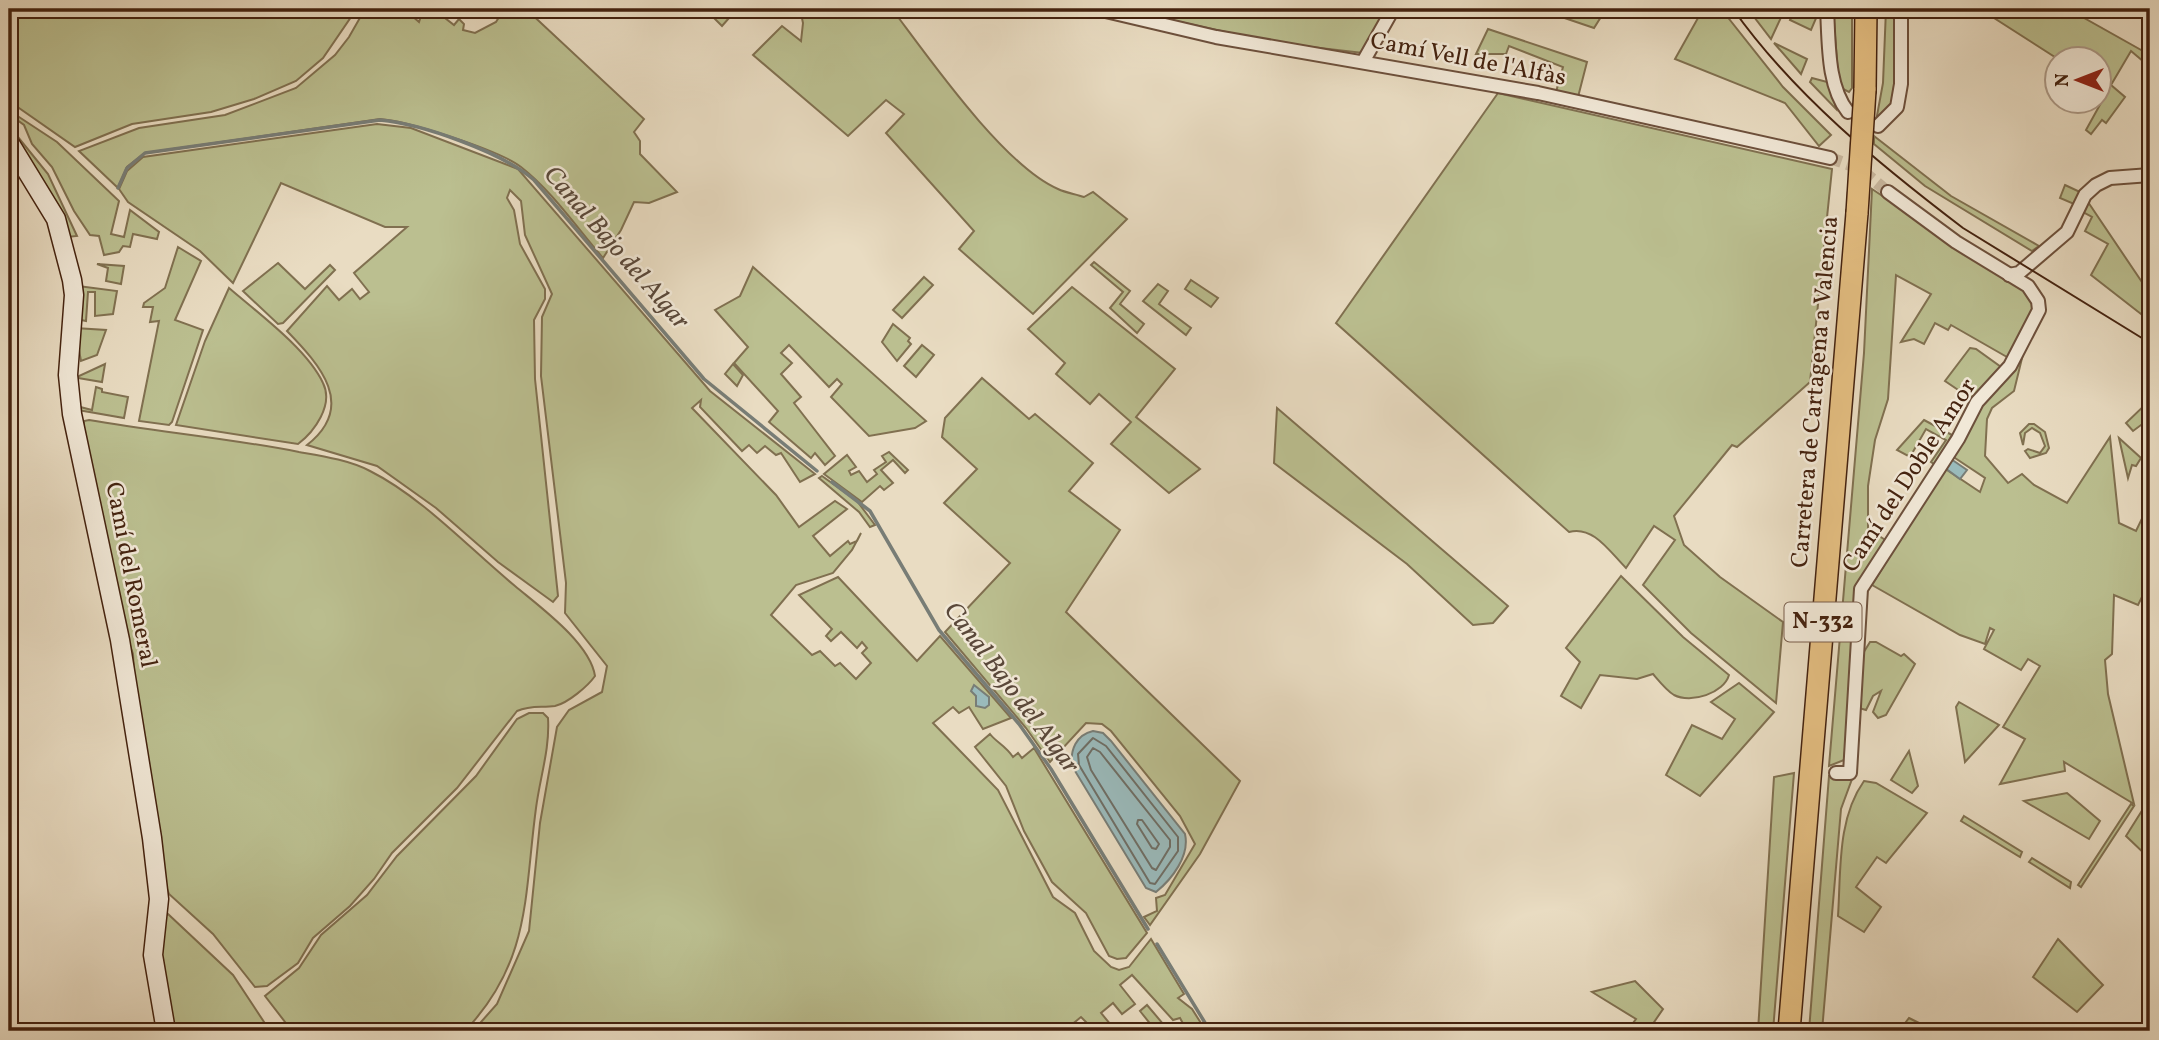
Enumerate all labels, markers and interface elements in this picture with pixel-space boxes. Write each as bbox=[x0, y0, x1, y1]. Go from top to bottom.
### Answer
street label: Camí Vell de l'Alfàs bbox=[1367, 24, 1569, 96]
north arrow bbox=[2044, 46, 2114, 116]
text: N bbox=[2050, 73, 2076, 87]
water label: Canal Bajo del Algar bbox=[535, 158, 698, 338]
street label: Carretera de Cartagena a Valencia bbox=[1784, 215, 1848, 569]
street label: Camí del Doble Amor bbox=[1834, 372, 1986, 580]
street label: Camí del Romeral bbox=[95, 479, 165, 671]
water label: Canal Bajo del Algar bbox=[934, 595, 1088, 782]
road number: N-332 bbox=[1784, 602, 1862, 642]

